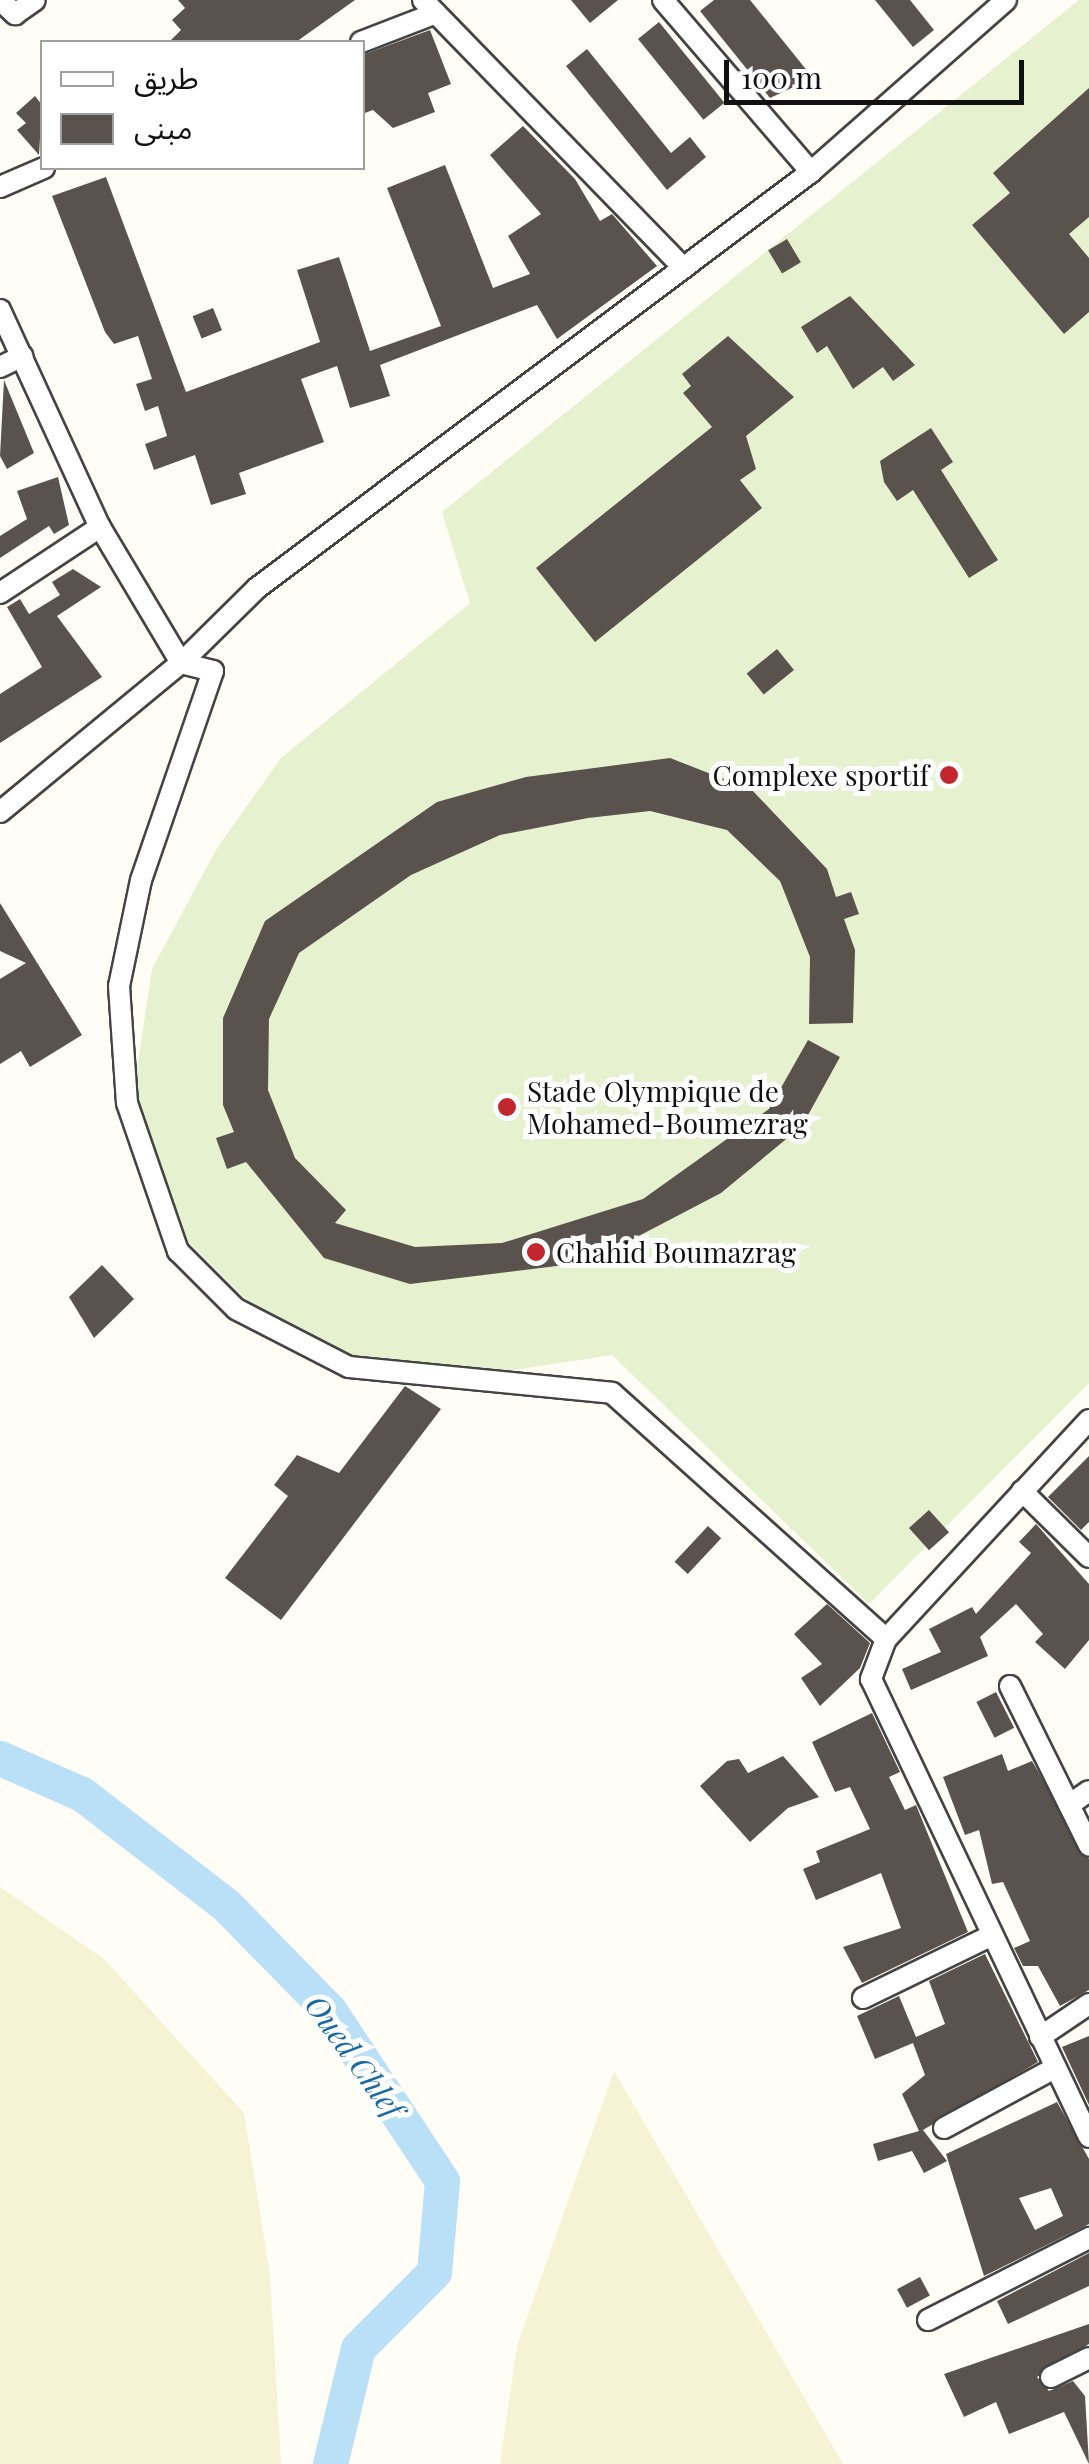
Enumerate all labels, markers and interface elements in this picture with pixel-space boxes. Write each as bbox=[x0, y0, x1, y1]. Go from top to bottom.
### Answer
legend bbox=[40, 40, 365, 170]
scale bar bbox=[729, 40, 1029, 102]
text: طريق bbox=[134, 57, 199, 97]
text: 100 m bbox=[741, 57, 822, 97]
text: مبنى bbox=[134, 107, 192, 147]
place label: Complexe sportif bbox=[713, 758, 929, 792]
marker: Complexe sportif bbox=[938, 764, 960, 786]
place label: Stade Olympique de Mohamed-Boumezrag bbox=[527, 1074, 808, 1140]
marker: Stade Olympique de Mohamed-Boumezrag bbox=[496, 1096, 518, 1118]
place label: Chahid Boumazrag bbox=[556, 1235, 796, 1269]
marker: Chahid Boumazrag bbox=[525, 1241, 547, 1263]
water label: Oued Chlef bbox=[299, 1988, 411, 2124]

